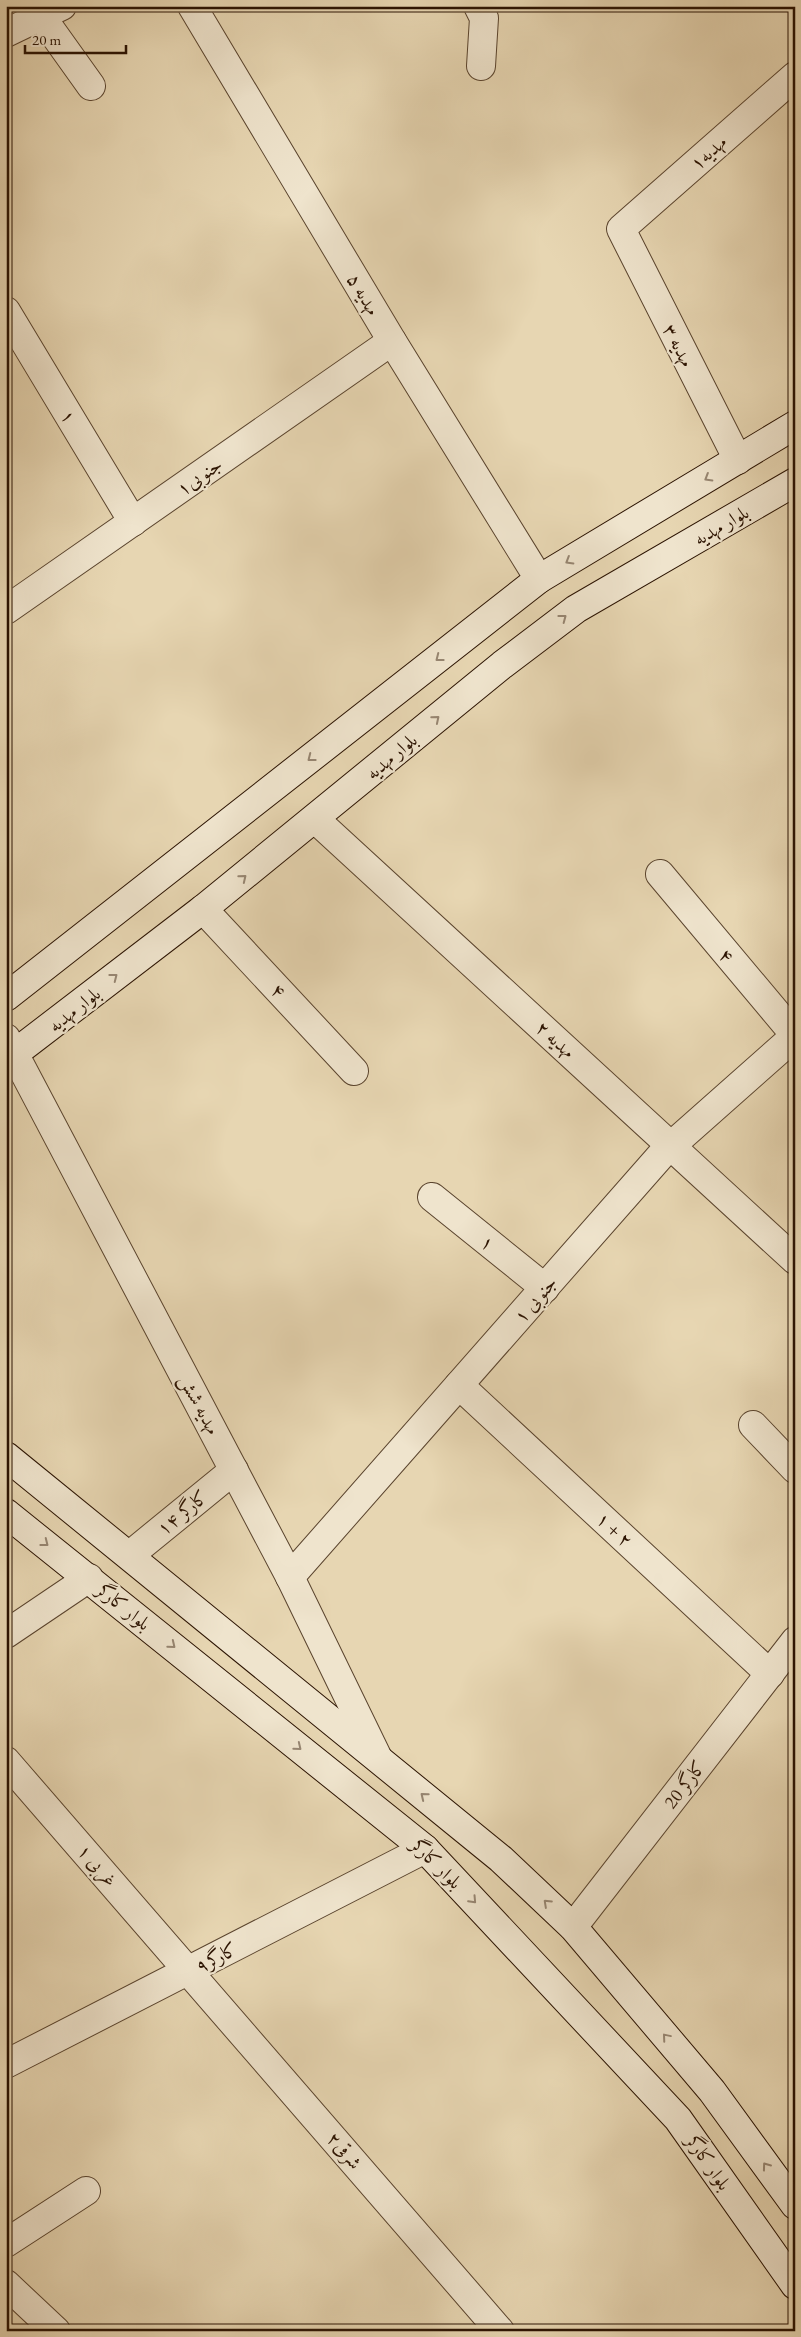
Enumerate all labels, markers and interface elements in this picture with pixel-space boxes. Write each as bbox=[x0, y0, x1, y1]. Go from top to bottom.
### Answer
scale bar bbox=[25, 22, 126, 54]
text: 20 m bbox=[32, 30, 61, 49]
street label: مهدیه۱ bbox=[685, 130, 732, 175]
street label: مهدیه ۵ bbox=[341, 269, 386, 320]
street label: مهدیه ۳ bbox=[657, 320, 700, 371]
street label: ۱ bbox=[55, 405, 82, 427]
street label: جنوبی۱ bbox=[172, 452, 228, 503]
one-way arrow bbox=[705, 471, 714, 481]
street label: بلوار مهدیه bbox=[689, 500, 753, 551]
one-way arrow bbox=[565, 555, 574, 565]
one-way arrow bbox=[557, 615, 567, 624]
one-way arrow bbox=[435, 652, 445, 661]
one-way arrow bbox=[430, 716, 439, 725]
street label: بلوار مهدیه bbox=[360, 728, 422, 785]
one-way arrow bbox=[308, 753, 317, 761]
one-way arrow bbox=[237, 875, 246, 883]
street label: ۴ bbox=[713, 943, 740, 968]
one-way arrow bbox=[109, 974, 118, 983]
street label: ۴ bbox=[266, 978, 292, 1003]
street label: بلوار مهدیه bbox=[43, 981, 106, 1038]
street label: مهدیه ۲ bbox=[531, 1015, 581, 1064]
street label: ۱ bbox=[475, 1229, 500, 1256]
street label: ۱ جنوبی bbox=[508, 1271, 564, 1329]
street label: مهدیه شش bbox=[173, 1370, 226, 1439]
street label: کارگر ۱۴ bbox=[152, 1484, 213, 1541]
street label: ۱ + ۲ bbox=[591, 1506, 638, 1553]
one-way arrow bbox=[39, 1538, 48, 1547]
street label: بلوار کارگر bbox=[90, 1576, 156, 1636]
one-way arrow bbox=[166, 1639, 175, 1648]
one-way arrow bbox=[292, 1741, 301, 1749]
street label: کارگر 20 bbox=[658, 1755, 711, 1814]
one-way arrow bbox=[421, 1793, 430, 1802]
street label: بلوار کارگر bbox=[404, 1831, 468, 1894]
street label: ۱ غربی bbox=[71, 1839, 123, 1893]
one-way arrow bbox=[467, 1894, 476, 1903]
one-way arrow bbox=[544, 1900, 553, 1909]
street label: کارگر۹ bbox=[191, 1936, 241, 1979]
one-way arrow bbox=[663, 2034, 672, 2043]
street label: شرقی۲ bbox=[322, 2126, 368, 2174]
street label: بلوار کارگر bbox=[679, 2128, 737, 2195]
one-way arrow bbox=[763, 2162, 772, 2171]

